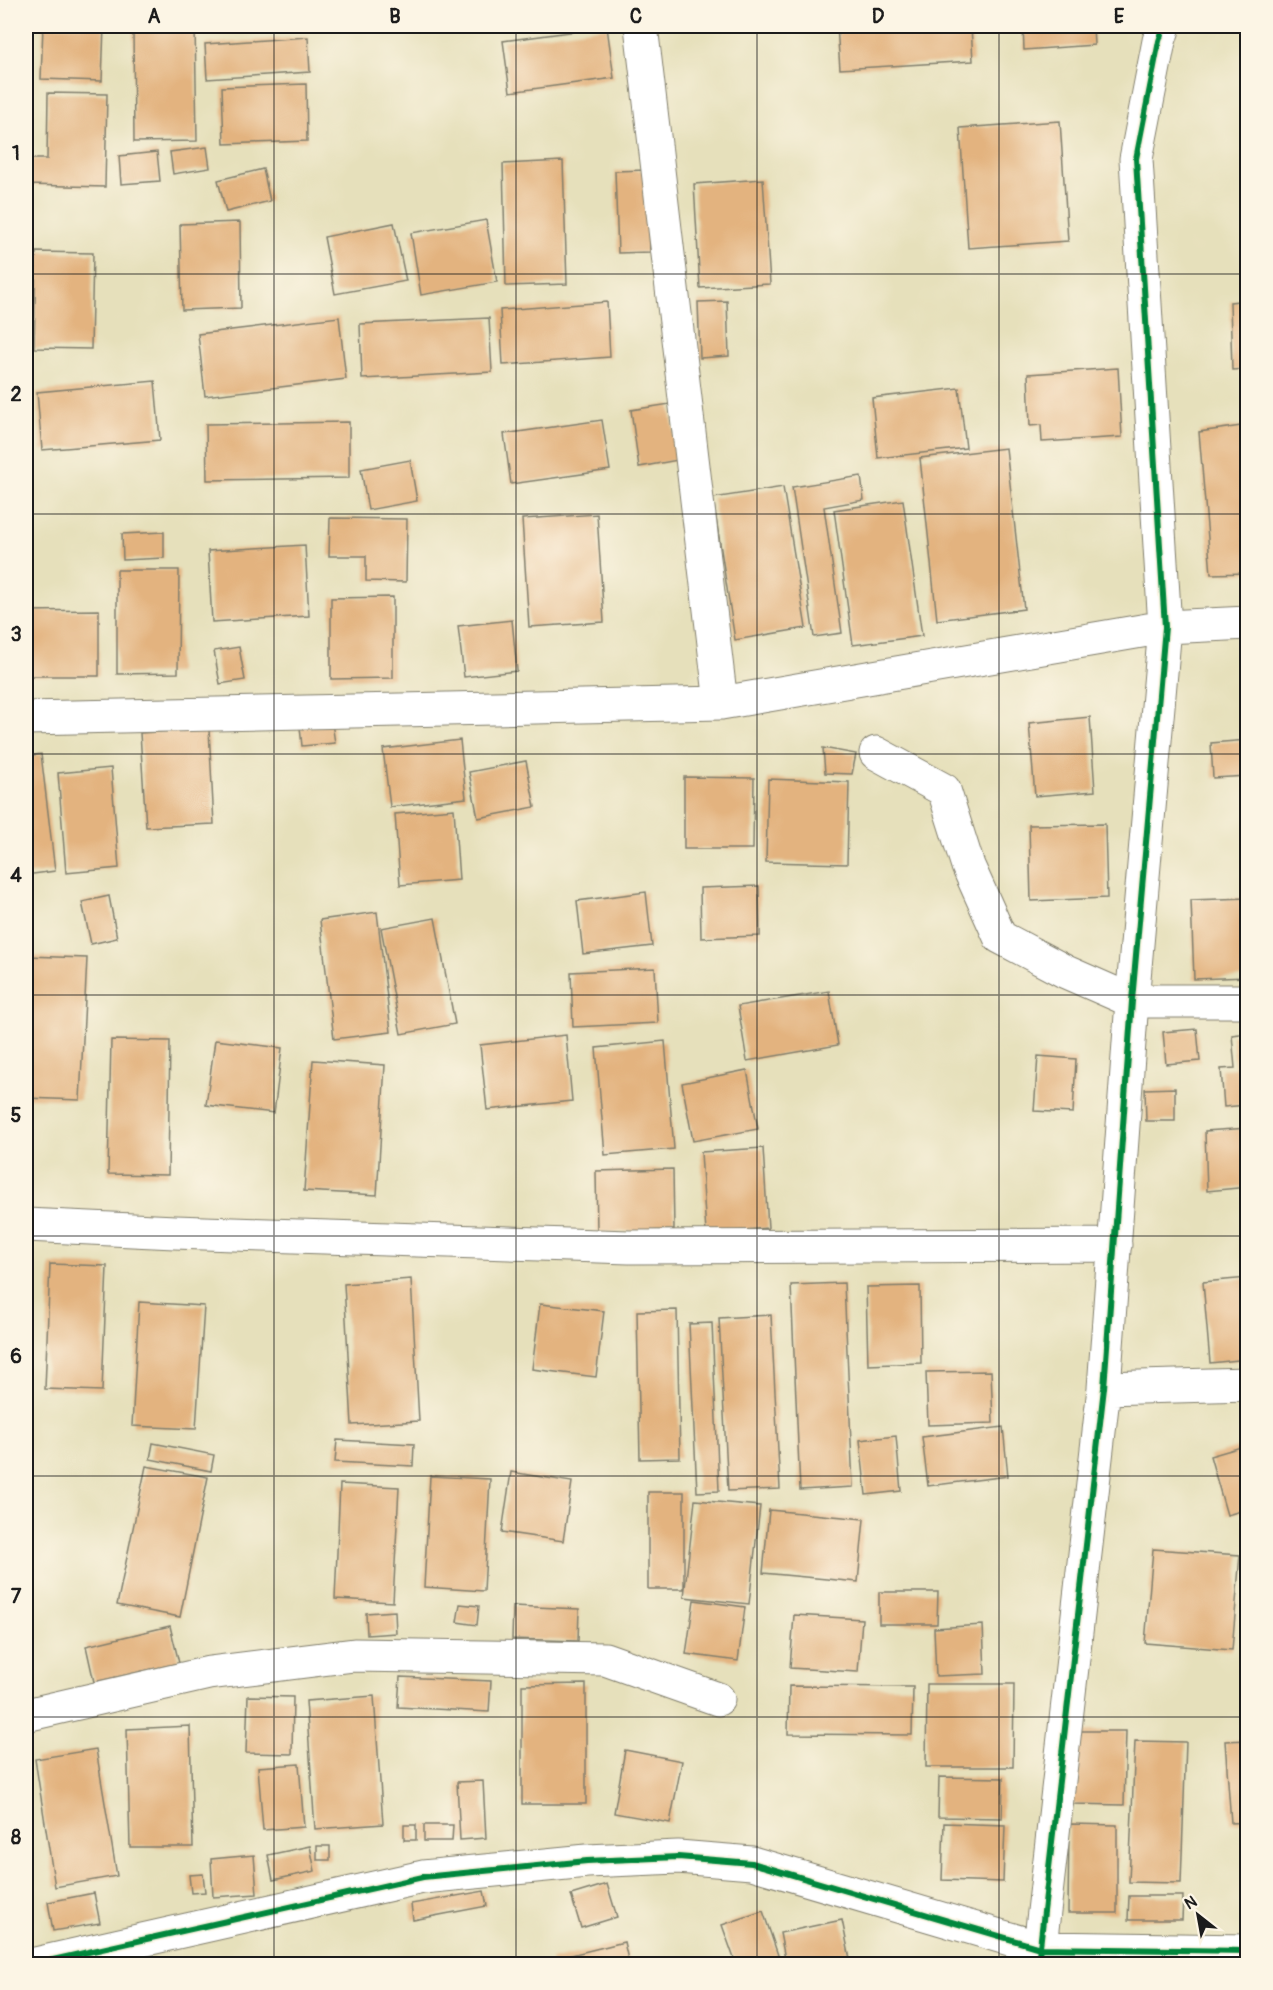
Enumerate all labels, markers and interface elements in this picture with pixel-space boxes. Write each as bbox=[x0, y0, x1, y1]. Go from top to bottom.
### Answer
text: A bbox=[148, 4, 161, 29]
text: B bbox=[389, 4, 401, 29]
text: C bbox=[630, 4, 642, 29]
text: D bbox=[872, 4, 885, 29]
text: E bbox=[1114, 4, 1125, 29]
text: 1 bbox=[12, 141, 20, 166]
text: 2 bbox=[10, 382, 22, 407]
text: 3 bbox=[10, 622, 22, 647]
text: 4 bbox=[10, 863, 22, 888]
text: 5 bbox=[11, 1103, 22, 1128]
text: 6 bbox=[10, 1344, 22, 1369]
text: 7 bbox=[11, 1584, 22, 1609]
text: 8 bbox=[11, 1825, 21, 1850]
north arrow bbox=[1168, 1885, 1228, 1945]
text: N bbox=[1181, 1892, 1201, 1914]

